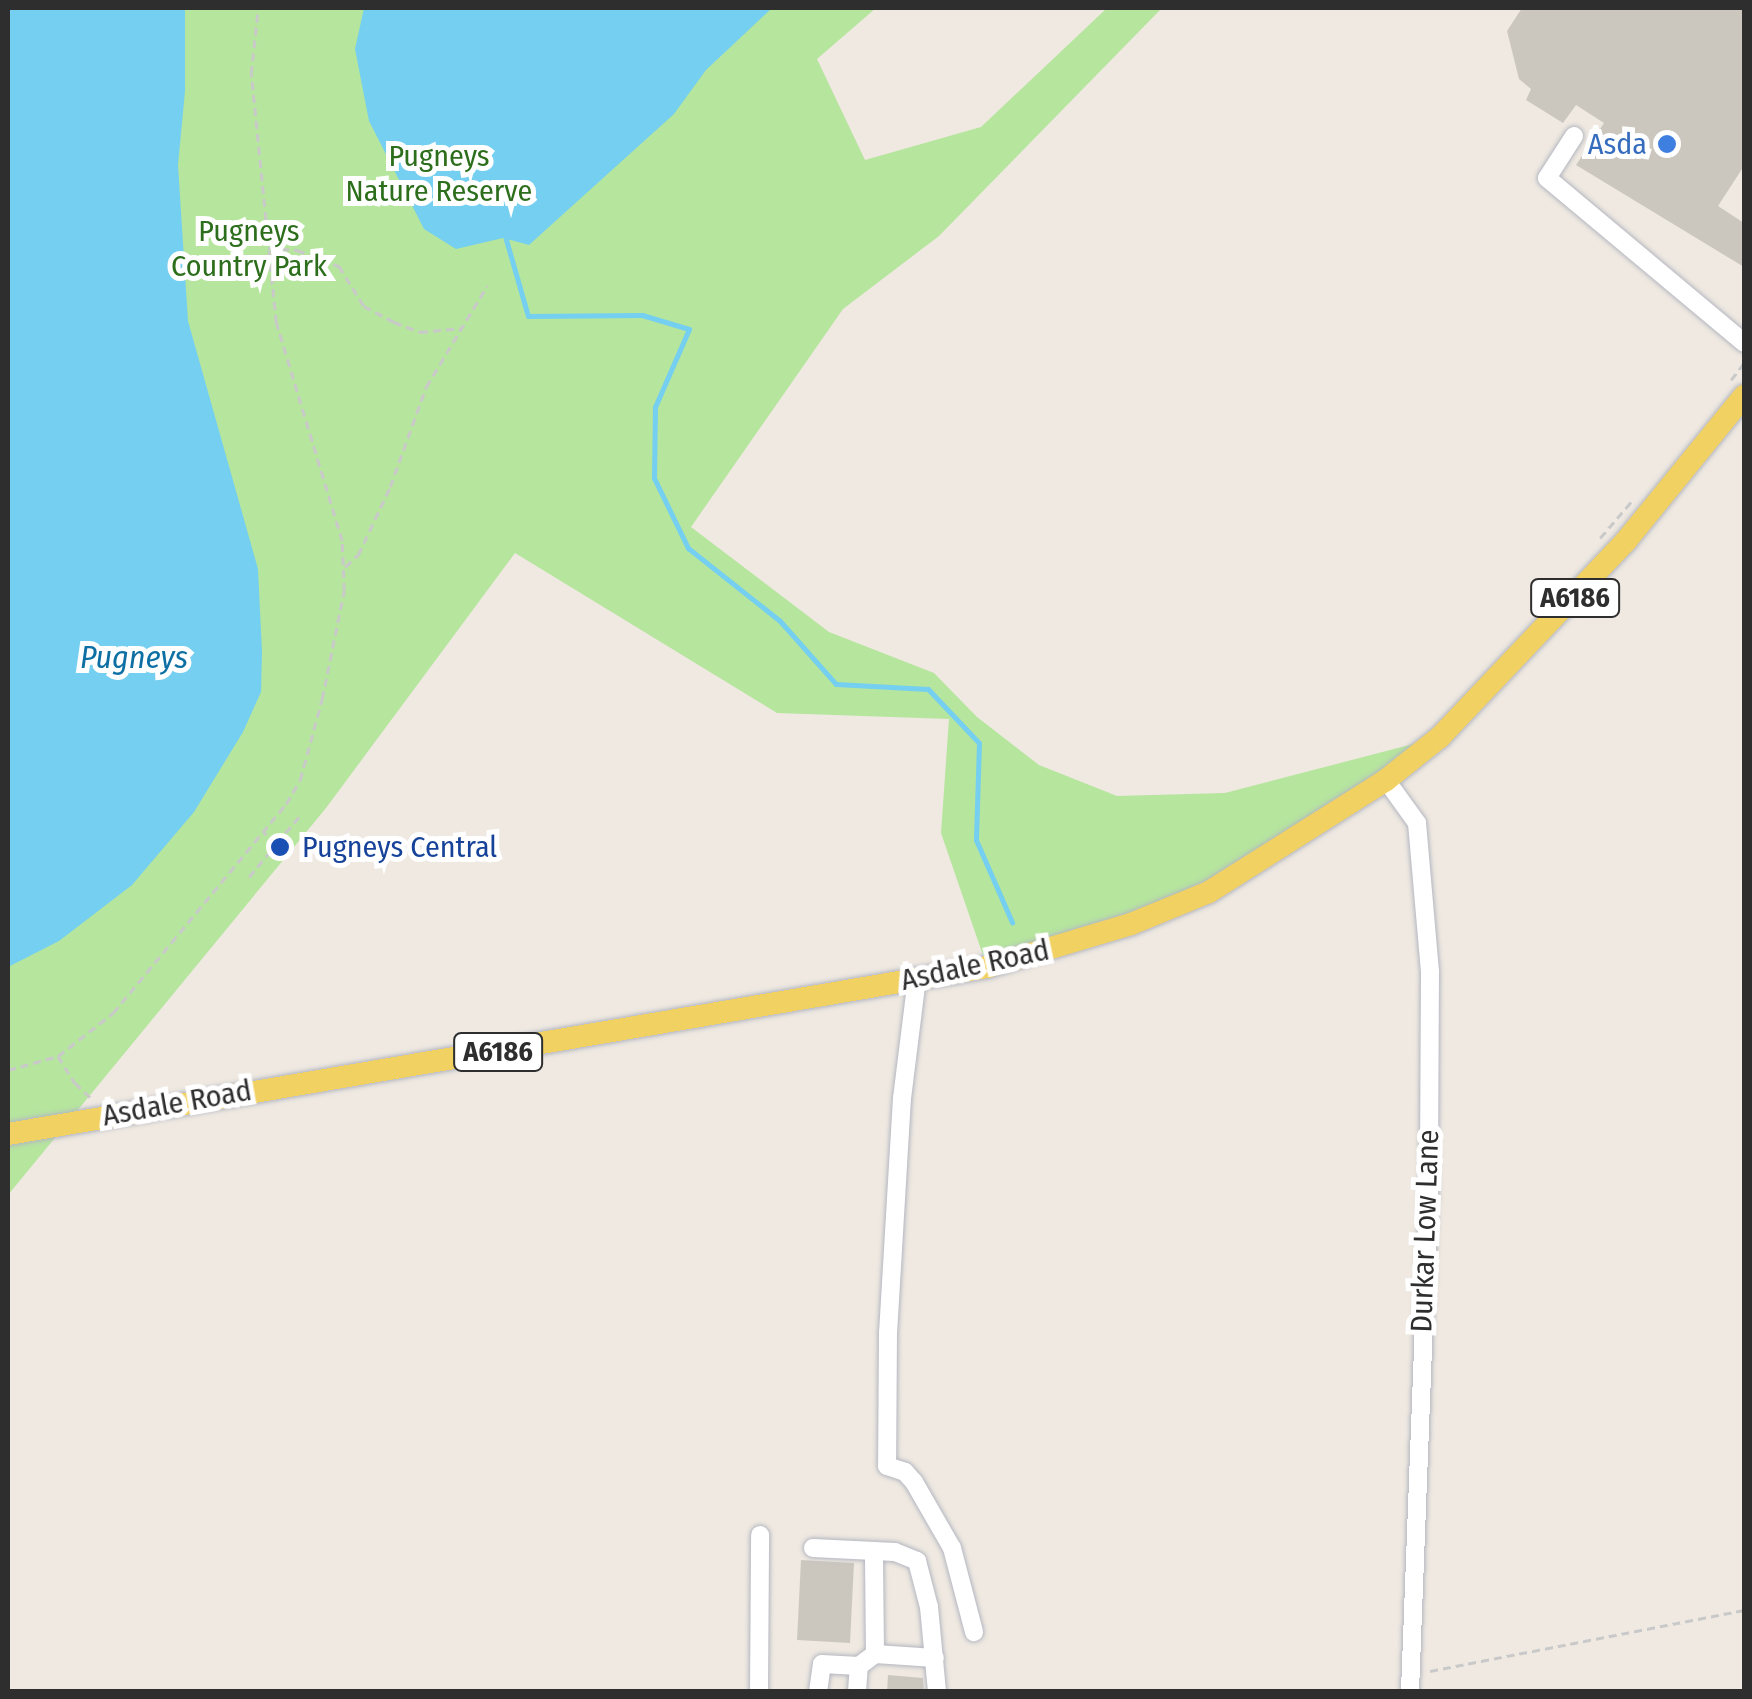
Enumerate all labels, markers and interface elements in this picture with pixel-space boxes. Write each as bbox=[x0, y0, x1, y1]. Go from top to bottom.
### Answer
place label: Asda bbox=[1588, 126, 1647, 162]
marker: Asda bbox=[1656, 133, 1678, 155]
park label: Pugneys Nature Reserve bbox=[346, 138, 532, 208]
park label: Pugneys Country Park bbox=[171, 213, 327, 284]
road number: A6186 bbox=[1530, 575, 1620, 621]
water label: Pugneys bbox=[80, 638, 188, 676]
place label: Pugneys Central bbox=[302, 829, 497, 865]
marker: Pugneys Central bbox=[267, 834, 293, 860]
street label: Asdale Road bbox=[897, 932, 1053, 998]
road number: A6186 bbox=[453, 1029, 543, 1075]
street label: Asdale Road bbox=[100, 1072, 254, 1134]
street label: Durkar Low Lane bbox=[1403, 1129, 1447, 1333]

